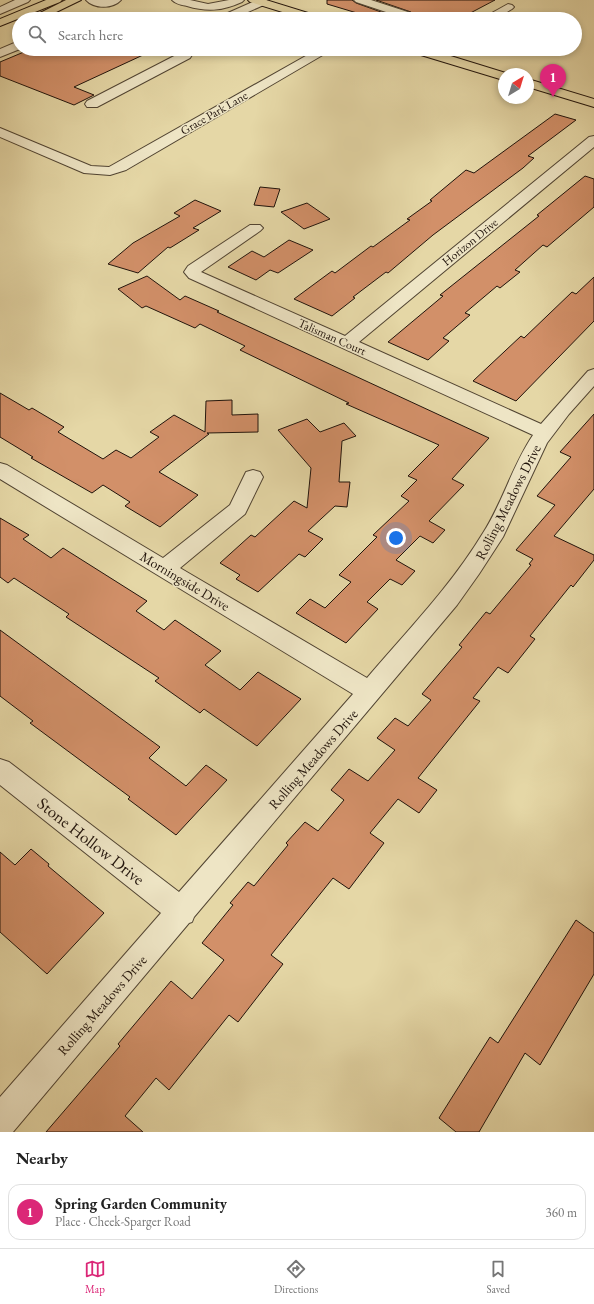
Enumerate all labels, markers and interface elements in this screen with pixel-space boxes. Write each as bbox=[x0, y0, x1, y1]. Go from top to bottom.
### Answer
search box bbox=[12, 12, 582, 56]
icon: search bbox=[26, 23, 48, 45]
text: Search here bbox=[58, 25, 123, 44]
pin: 1 bbox=[540, 64, 566, 97]
north arrow bbox=[498, 68, 534, 104]
street label: Grace Park Lane bbox=[178, 87, 251, 139]
street label: Horizon Drive bbox=[439, 214, 501, 269]
street label: Talisman Court bbox=[296, 315, 369, 359]
street label: Rolling Meadows Drive bbox=[471, 441, 545, 563]
your location bbox=[386, 528, 406, 548]
street label: Morningside Drive bbox=[137, 547, 234, 615]
street label: Rolling Meadows Drive bbox=[265, 705, 362, 813]
street label: Stone Hollow Drive bbox=[33, 792, 149, 890]
street label: Rolling Meadows Drive bbox=[54, 951, 151, 1059]
text: Nearby bbox=[16, 1147, 68, 1169]
text: Spring Garden Community bbox=[55, 1194, 227, 1213]
text: 1 bbox=[27, 1204, 33, 1221]
text: 360 m bbox=[546, 1204, 577, 1221]
text: Place · Cheek-Sparger Road bbox=[55, 1213, 191, 1230]
tab: Map bbox=[84, 1258, 106, 1296]
tab: Directions bbox=[274, 1258, 318, 1296]
tab: Saved bbox=[486, 1258, 510, 1296]

